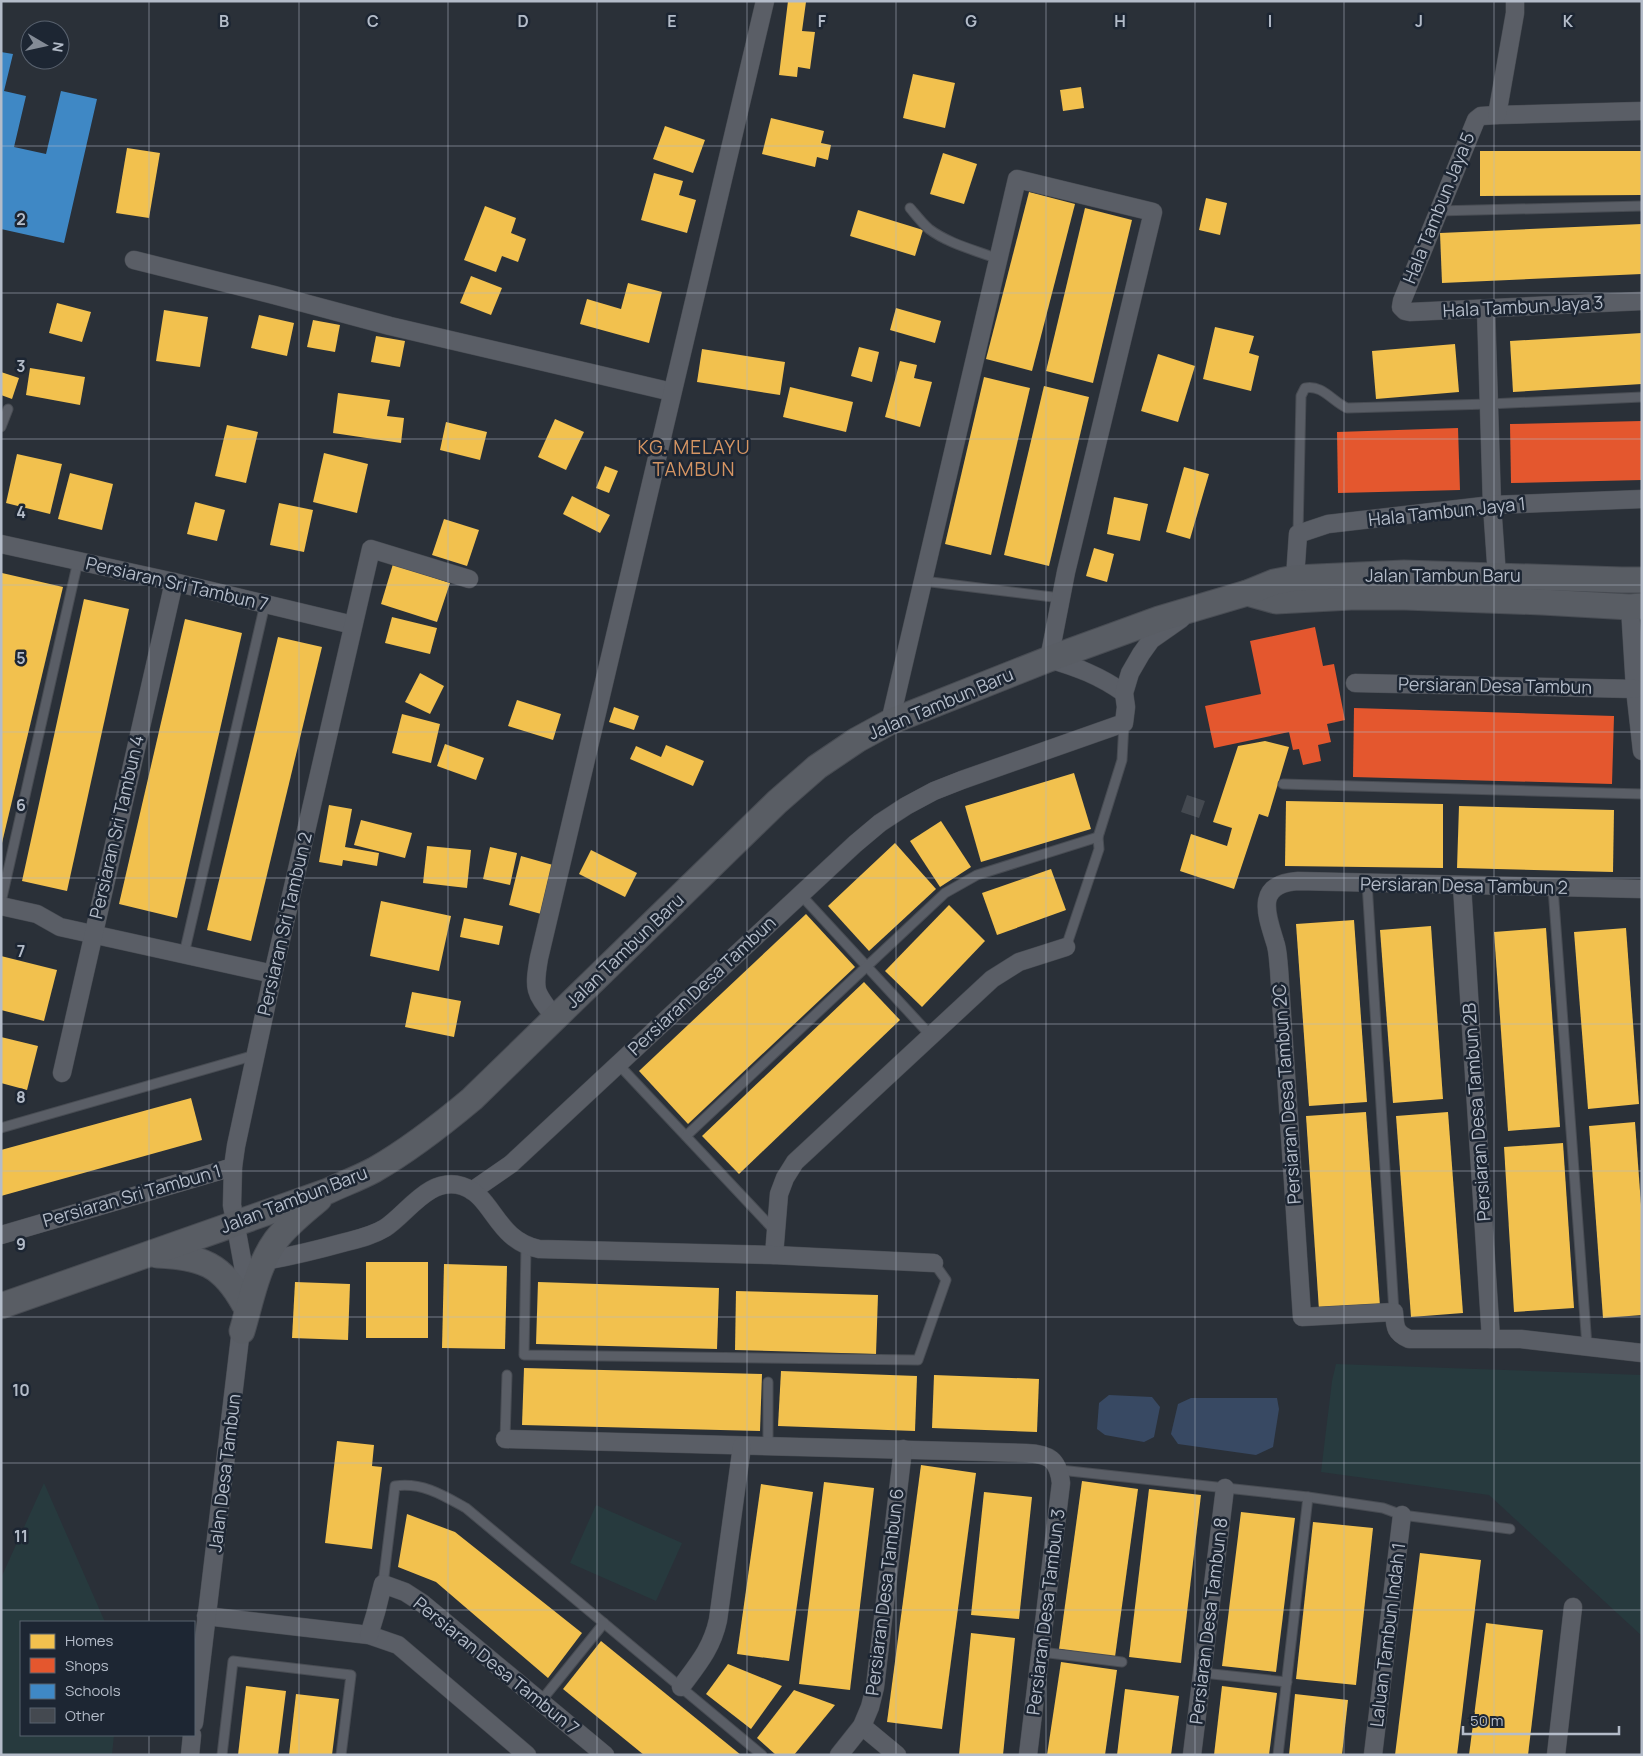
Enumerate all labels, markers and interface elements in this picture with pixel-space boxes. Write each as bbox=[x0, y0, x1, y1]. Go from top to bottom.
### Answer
text: B bbox=[219, 10, 229, 32]
text: C bbox=[367, 10, 379, 32]
text: D bbox=[517, 10, 529, 32]
text: E bbox=[667, 10, 677, 32]
text: F bbox=[818, 10, 827, 32]
text: G bbox=[965, 10, 977, 32]
text: H bbox=[1114, 10, 1126, 32]
text: I bbox=[1268, 10, 1272, 32]
text: J bbox=[1415, 10, 1423, 32]
text: K bbox=[1563, 10, 1574, 32]
north arrow bbox=[20, 20, 70, 70]
text: N bbox=[48, 41, 69, 54]
street label: Hala Tambun Jaya 5 bbox=[1397, 128, 1479, 287]
text: 2 bbox=[16, 208, 26, 230]
street label: Hala Tambun Jaya 3 bbox=[1442, 290, 1604, 322]
text: 3 bbox=[16, 355, 26, 377]
district label: KG. MELAYU TAMBUN bbox=[637, 434, 751, 482]
street label: Hala Tambun Jaya 1 bbox=[1367, 491, 1527, 531]
text: 4 bbox=[16, 501, 26, 523]
street label: Persiaran Sri Tambun 7 bbox=[84, 550, 271, 616]
street label: Jalan Tambun Baru bbox=[1365, 563, 1521, 587]
text: 5 bbox=[16, 647, 26, 669]
street label: Jalan Tambun Baru bbox=[864, 662, 1017, 744]
street label: Persiaran Desa Tambun bbox=[1398, 671, 1592, 699]
street label: Persiaran Sri Tambun 4 bbox=[83, 733, 149, 921]
text: 6 bbox=[16, 794, 26, 816]
street label: Persiaran Sri Tambun 2 bbox=[251, 830, 317, 1018]
street label: Persiaran Desa Tambun 2 bbox=[1360, 871, 1568, 899]
street label: Jalan Tambun Baru bbox=[560, 888, 689, 1013]
street label: Persiaran Desa Tambun bbox=[622, 910, 780, 1060]
text: 7 bbox=[17, 940, 25, 962]
street label: Persiaran Desa Tambun 2C bbox=[1266, 983, 1306, 1205]
street label: Persiaran Desa Tambun 2B bbox=[1456, 1002, 1496, 1222]
text: 8 bbox=[16, 1086, 26, 1108]
street label: Persiaran Sri Tambun 1 bbox=[40, 1158, 224, 1232]
street label: Jalan Tambun Baru bbox=[217, 1160, 370, 1238]
text: 9 bbox=[16, 1233, 26, 1255]
text: 10 bbox=[12, 1379, 30, 1401]
street label: Jalan Desa Tambun bbox=[202, 1392, 246, 1553]
street label: Persiaran Desa Tambun 6 bbox=[859, 1487, 909, 1697]
street label: Persiaran Desa Tambun 3 bbox=[1020, 1507, 1070, 1716]
street label: Persiaran Desa Tambun 8 bbox=[1183, 1516, 1233, 1726]
text: 11 bbox=[14, 1525, 28, 1547]
street label: Laluan Tambun Indah 1 bbox=[1364, 1541, 1410, 1728]
street label: Persiaran Desa Tambun 7 bbox=[409, 1591, 584, 1740]
legend bbox=[20, 1621, 195, 1736]
text: Homes bbox=[65, 1630, 114, 1651]
text: Shops bbox=[65, 1655, 109, 1676]
text: Schools bbox=[65, 1680, 121, 1701]
scale bar bbox=[1463, 1704, 1619, 1736]
text: Other bbox=[65, 1705, 106, 1726]
text: 50 m bbox=[1470, 1710, 1504, 1731]

